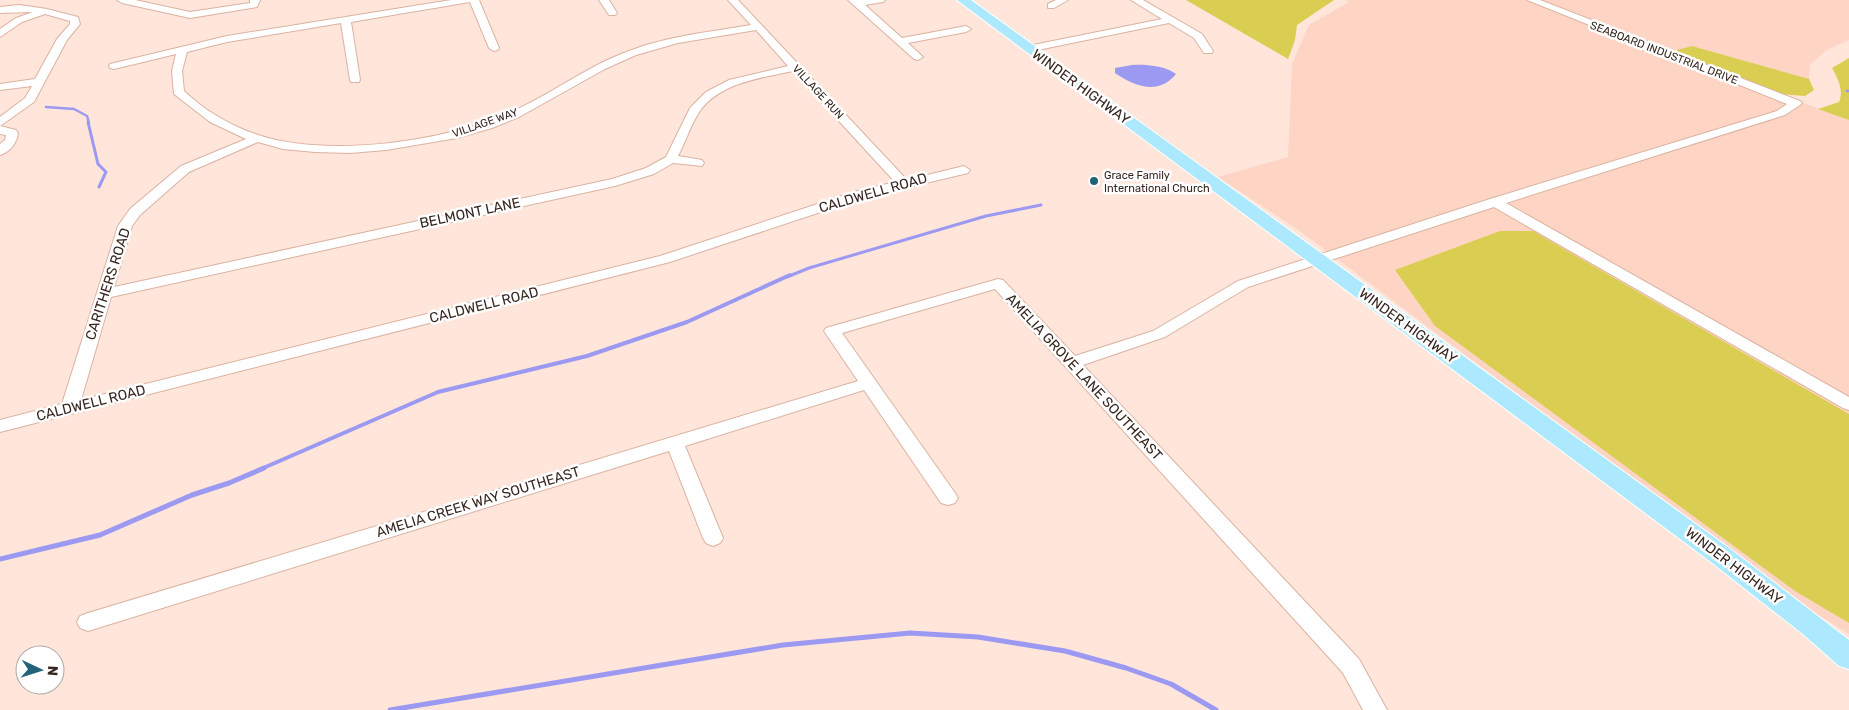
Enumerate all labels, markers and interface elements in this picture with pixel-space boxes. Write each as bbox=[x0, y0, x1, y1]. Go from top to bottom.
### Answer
street label: SEABOARD INDUSTRIAL DRIVE bbox=[1588, 19, 1740, 87]
street label: WINDER HIGHWAY bbox=[1029, 46, 1133, 128]
street label: VILLAGE RUN bbox=[790, 62, 846, 122]
street label: VILLAGE WAY bbox=[450, 106, 520, 140]
street label: CALDWELL ROAD bbox=[817, 169, 929, 217]
place label: Grace Family International Church bbox=[1104, 169, 1210, 195]
marker: Grace Family International Church bbox=[1088, 175, 1100, 187]
street label: BELMONT LANE bbox=[418, 194, 522, 232]
street label: CARITHERS ROAD bbox=[82, 226, 134, 342]
street label: CALDWELL ROAD bbox=[428, 283, 540, 327]
street label: WINDER HIGHWAY bbox=[1356, 285, 1460, 367]
street label: AMELIA GROVE LANE SOUTHEAST bbox=[1002, 290, 1166, 464]
street label: CALDWELL ROAD bbox=[35, 381, 147, 425]
street label: AMELIA CREEK WAY SOUTHEAST bbox=[374, 463, 582, 541]
street label: WINDER HIGHWAY bbox=[1682, 524, 1786, 608]
north arrow bbox=[15, 645, 65, 695]
text: N bbox=[44, 665, 61, 676]

